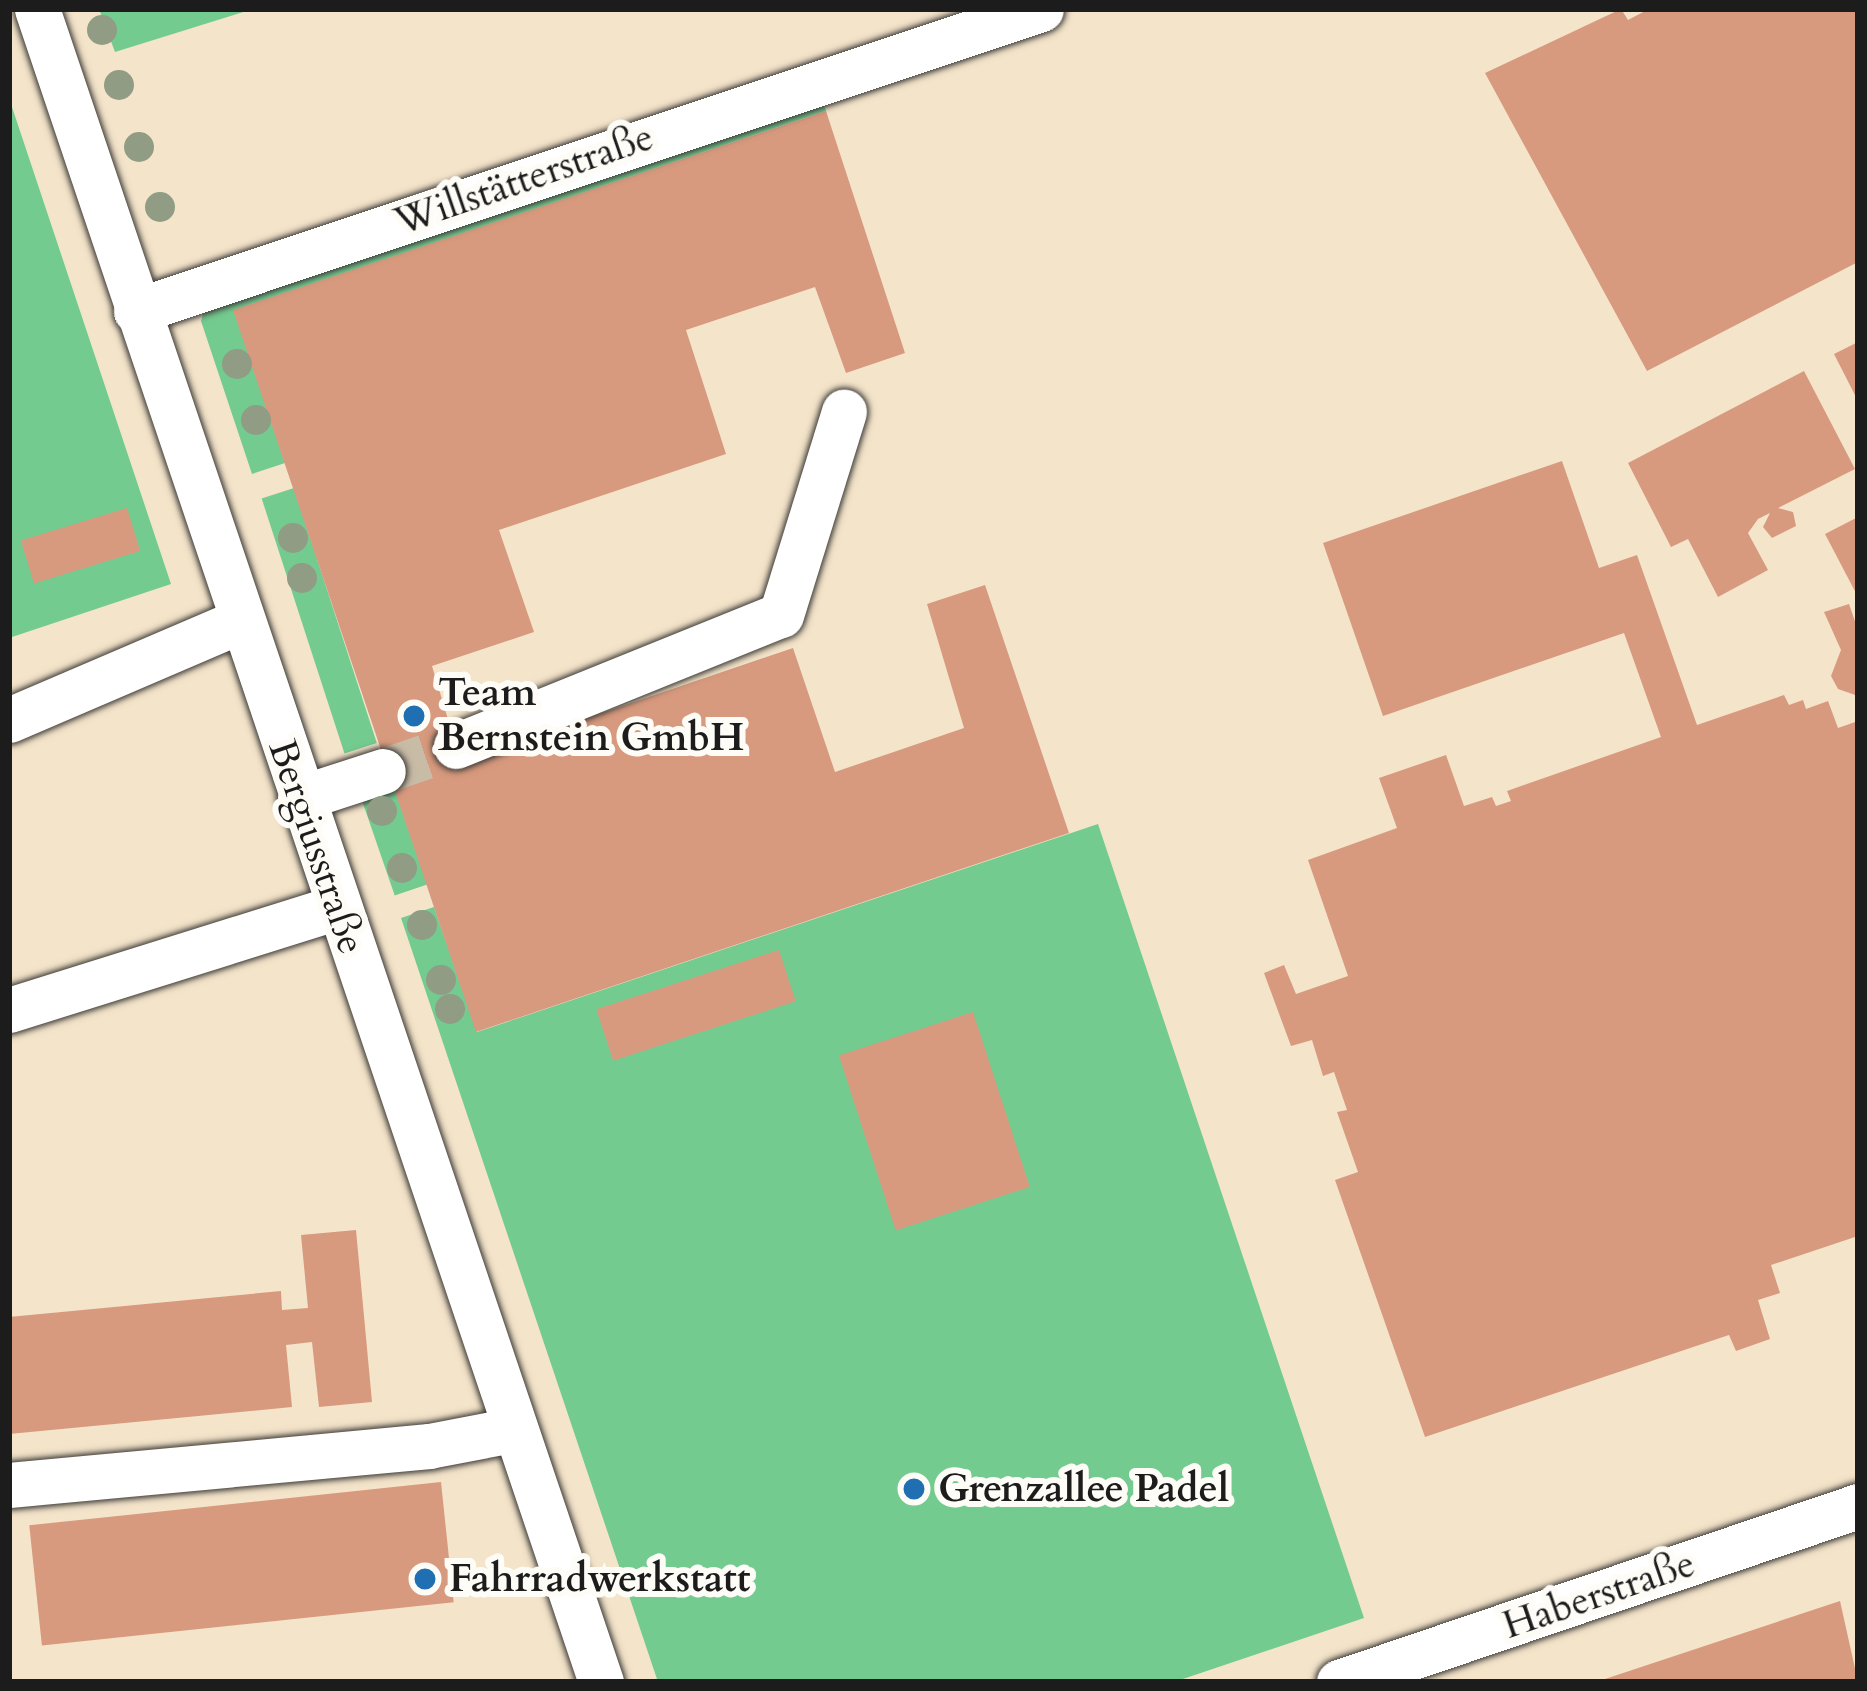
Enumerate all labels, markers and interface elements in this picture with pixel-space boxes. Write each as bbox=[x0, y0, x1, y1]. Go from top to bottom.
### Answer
street label: Willstätterstraße bbox=[389, 114, 659, 246]
place label: Team Bernstein GmbH bbox=[438, 671, 744, 762]
marker: Team Bernstein GmbH bbox=[401, 703, 427, 729]
street label: Bergiusstraße bbox=[258, 734, 374, 960]
place label: Grenzallee Padel bbox=[938, 1466, 1229, 1512]
marker: Grenzallee Padel bbox=[901, 1476, 927, 1502]
street label: Haberstraße bbox=[1497, 1540, 1701, 1650]
place label: Fahrradwerkstatt bbox=[449, 1556, 751, 1602]
marker: Fahrradwerkstatt bbox=[412, 1566, 438, 1592]

